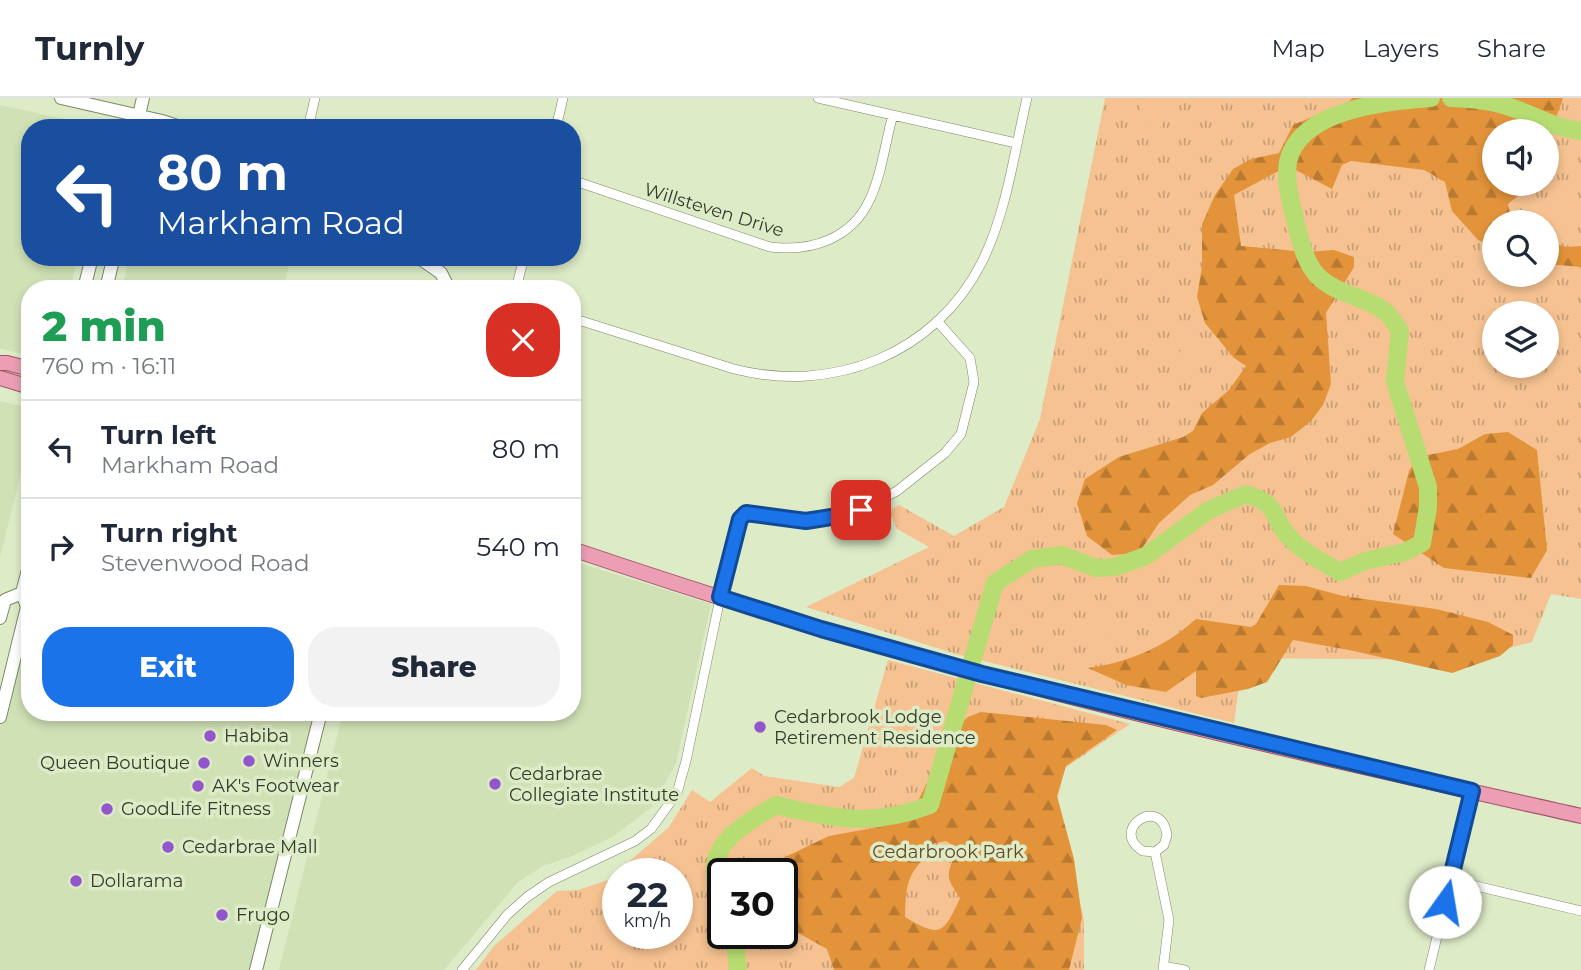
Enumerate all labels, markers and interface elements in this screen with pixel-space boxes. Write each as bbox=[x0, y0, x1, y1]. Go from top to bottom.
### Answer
text: Turnly bbox=[35, 28, 144, 68]
text: Map bbox=[1271, 34, 1325, 63]
text: Layers bbox=[1363, 34, 1439, 63]
text: Share bbox=[1477, 34, 1546, 63]
map controls bbox=[1482, 119, 1559, 378]
button: sound bbox=[1482, 119, 1559, 196]
text: 80 m bbox=[157, 143, 288, 202]
icon: left bbox=[42, 147, 133, 238]
street label: Willsteven Drive bbox=[641, 178, 787, 242]
text: Markham Road bbox=[157, 203, 405, 242]
button: search bbox=[1482, 210, 1559, 287]
text: 2 min bbox=[42, 300, 166, 352]
button: layers bbox=[1482, 301, 1559, 378]
button: close bbox=[486, 303, 560, 377]
text: 760 m · 16:11 bbox=[42, 352, 176, 380]
text: Turn left bbox=[101, 419, 217, 451]
icon: left bbox=[42, 430, 80, 468]
text: 80 m bbox=[492, 433, 560, 465]
text: Markham Road bbox=[101, 451, 279, 479]
pin bbox=[831, 480, 891, 540]
icon: arrive bbox=[842, 491, 880, 529]
text: Turn right bbox=[101, 517, 237, 549]
icon: right bbox=[42, 528, 80, 566]
text: 540 m bbox=[476, 531, 560, 563]
text: Stevenwood Road bbox=[101, 549, 310, 577]
button: Exit bbox=[42, 627, 294, 707]
button: Share bbox=[308, 627, 560, 707]
place label: Cedarbrook Lodge Retirement Residence bbox=[774, 706, 976, 749]
marker: Cedarbrook Lodge Retirement Residence bbox=[752, 719, 768, 735]
place label: Habiba bbox=[224, 725, 289, 747]
marker: Habiba bbox=[202, 728, 218, 744]
place label: Winners bbox=[263, 750, 339, 772]
place label: Queen Boutique bbox=[40, 752, 190, 774]
marker: Winners bbox=[241, 753, 257, 769]
marker: Queen Boutique bbox=[196, 755, 212, 771]
place label: Cedarbrae Collegiate Institute bbox=[509, 763, 679, 806]
place label: AK's Footwear bbox=[212, 775, 340, 797]
marker: Cedarbrae Collegiate Institute bbox=[487, 776, 503, 792]
marker: AK's Footwear bbox=[190, 778, 206, 794]
place label: GoodLife Fitness bbox=[121, 798, 271, 820]
marker: GoodLife Fitness bbox=[99, 801, 115, 817]
place label: Cedarbrae Mall bbox=[182, 836, 318, 858]
marker: Cedarbrae Mall bbox=[160, 839, 176, 855]
park label: Cedarbrook Park bbox=[872, 841, 1024, 863]
speed limit sign: 30 bbox=[707, 858, 798, 949]
position arrow bbox=[1408, 865, 1482, 939]
place label: Dollarama bbox=[90, 870, 183, 892]
marker: Dollarama bbox=[68, 873, 84, 889]
text: 22 bbox=[627, 873, 668, 916]
place label: Frugo bbox=[236, 904, 290, 926]
marker: Frugo bbox=[214, 907, 230, 923]
text: km/h bbox=[623, 910, 672, 932]

